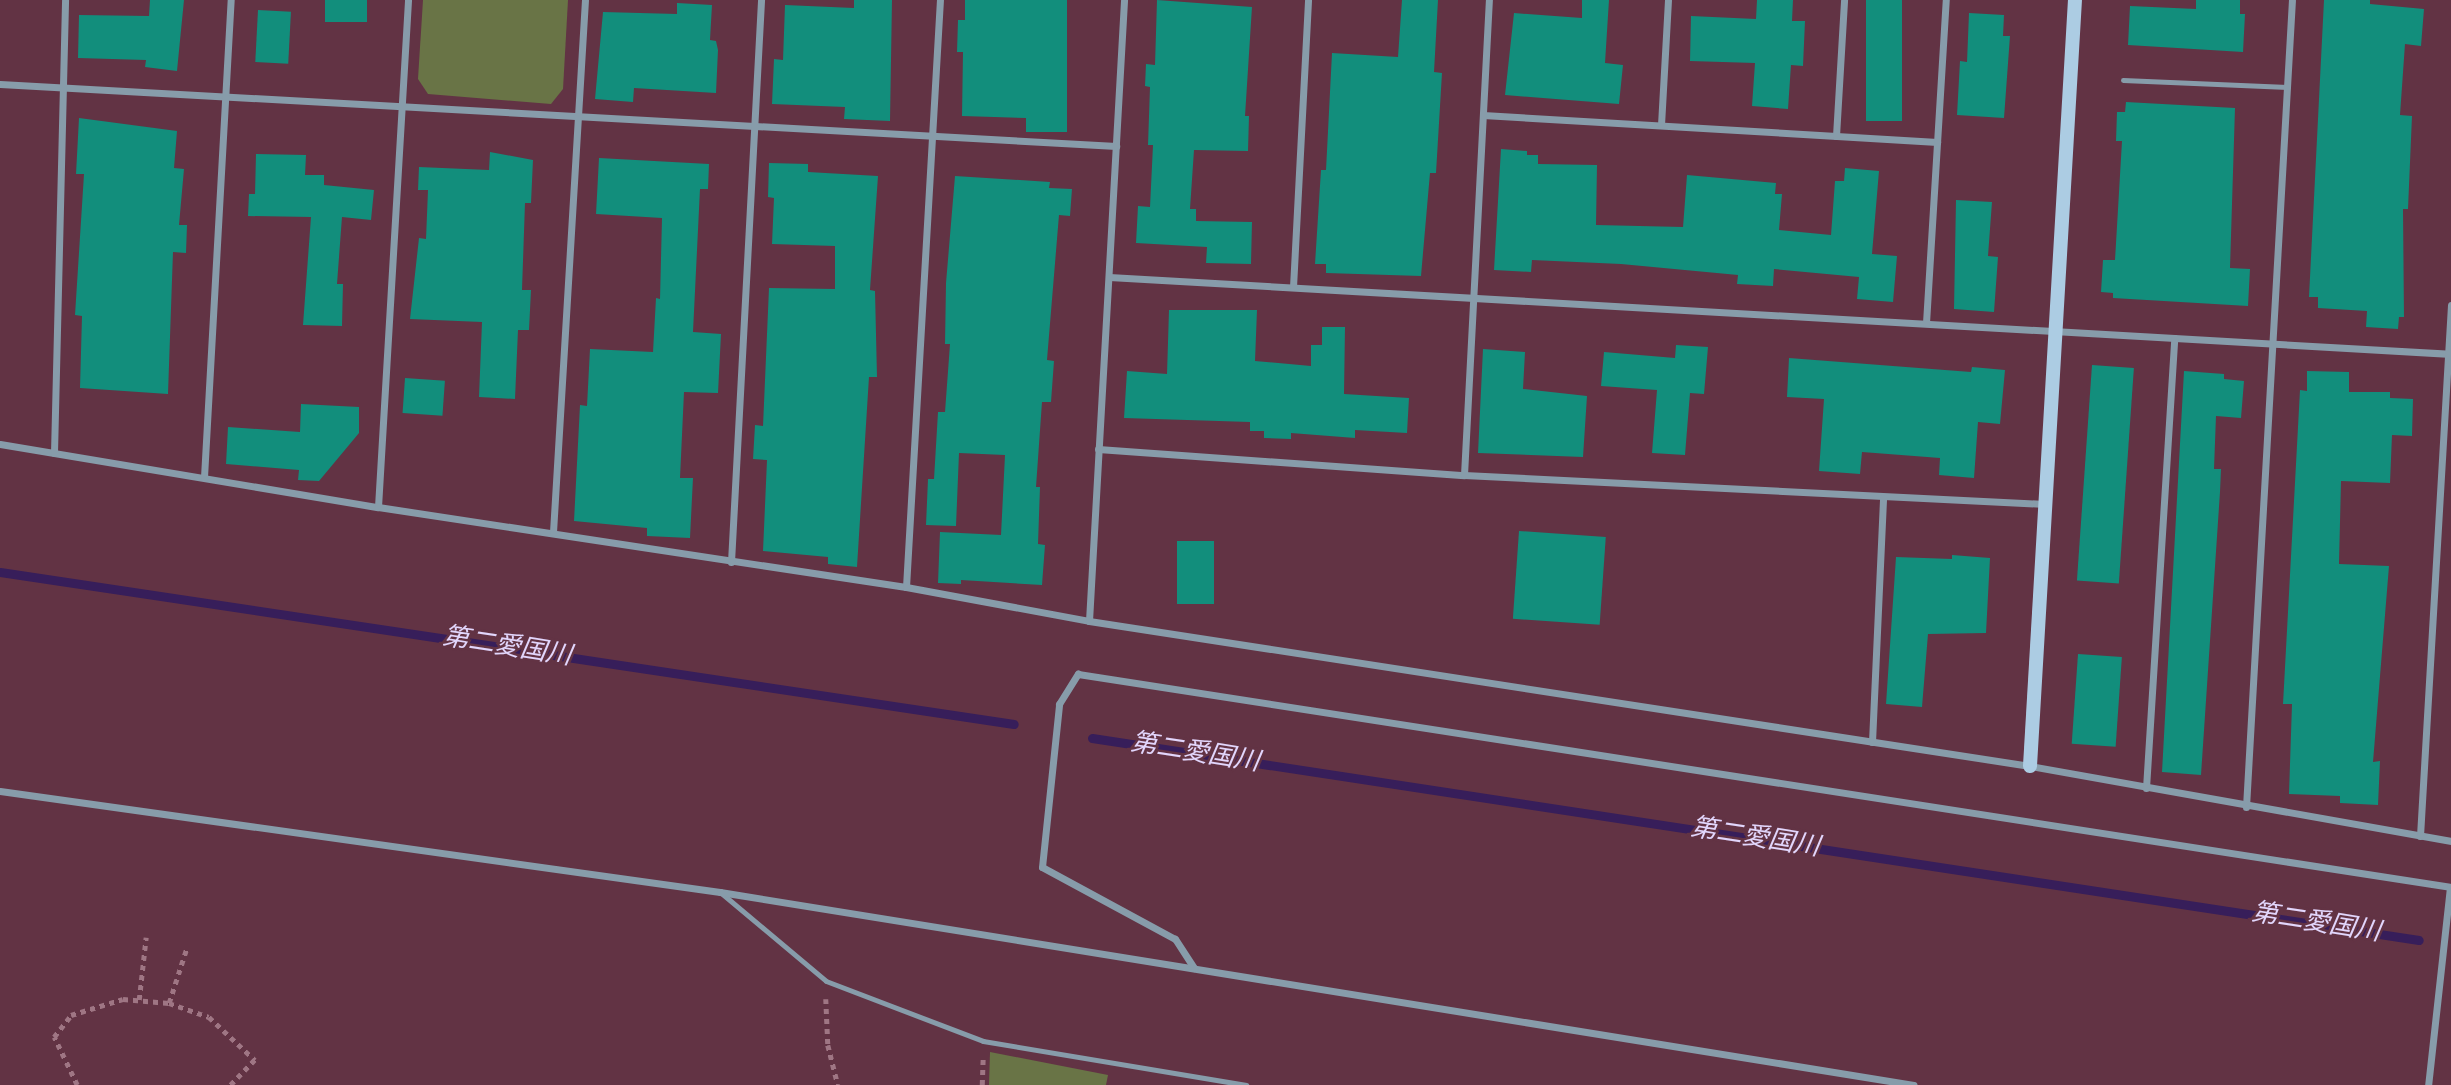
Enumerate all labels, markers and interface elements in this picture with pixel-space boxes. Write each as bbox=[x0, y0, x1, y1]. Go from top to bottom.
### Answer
water label: 第二愛国川 bbox=[440, 622, 574, 674]
water label: 第二愛国川 bbox=[1128, 728, 1262, 780]
water label: 第二愛国川 bbox=[1688, 813, 1822, 865]
water label: 第二愛国川 bbox=[2249, 898, 2383, 950]

